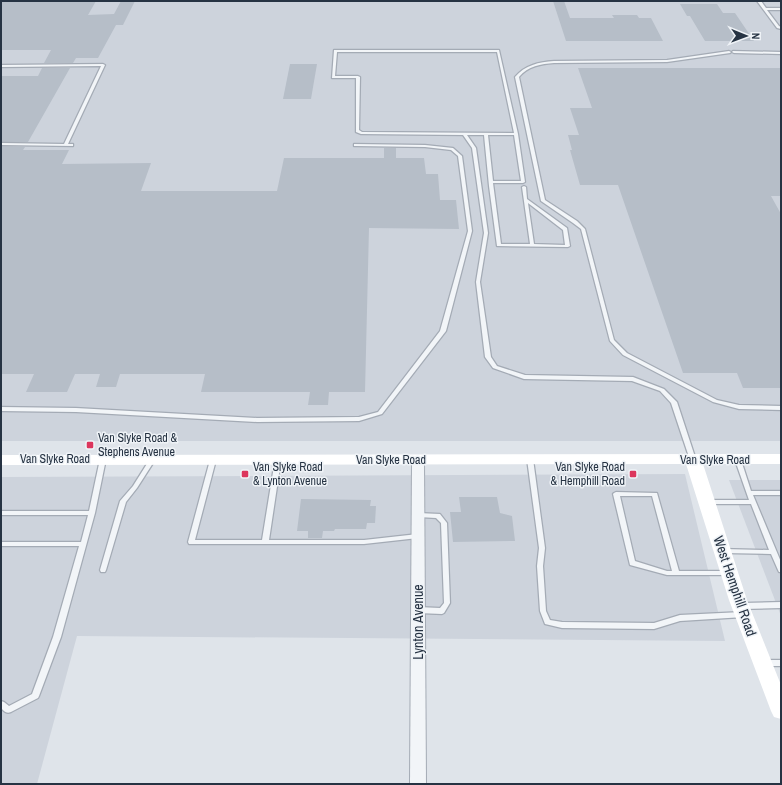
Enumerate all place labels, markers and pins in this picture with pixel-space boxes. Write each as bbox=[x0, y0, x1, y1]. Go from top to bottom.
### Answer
place label: Van Slyke Road & Stephens Avenue bbox=[98, 430, 178, 460]
marker: Van Slyke Road & Stephens Avenue bbox=[85, 440, 95, 450]
place label: Van Slyke Road & Lynton Avenue bbox=[253, 459, 327, 489]
place label: Van Slyke Road & Hemphill Road bbox=[551, 459, 625, 489]
marker: Van Slyke Road & Lynton Avenue bbox=[240, 469, 250, 479]
marker: Van Slyke Road & Hemphill Road bbox=[628, 469, 638, 479]

